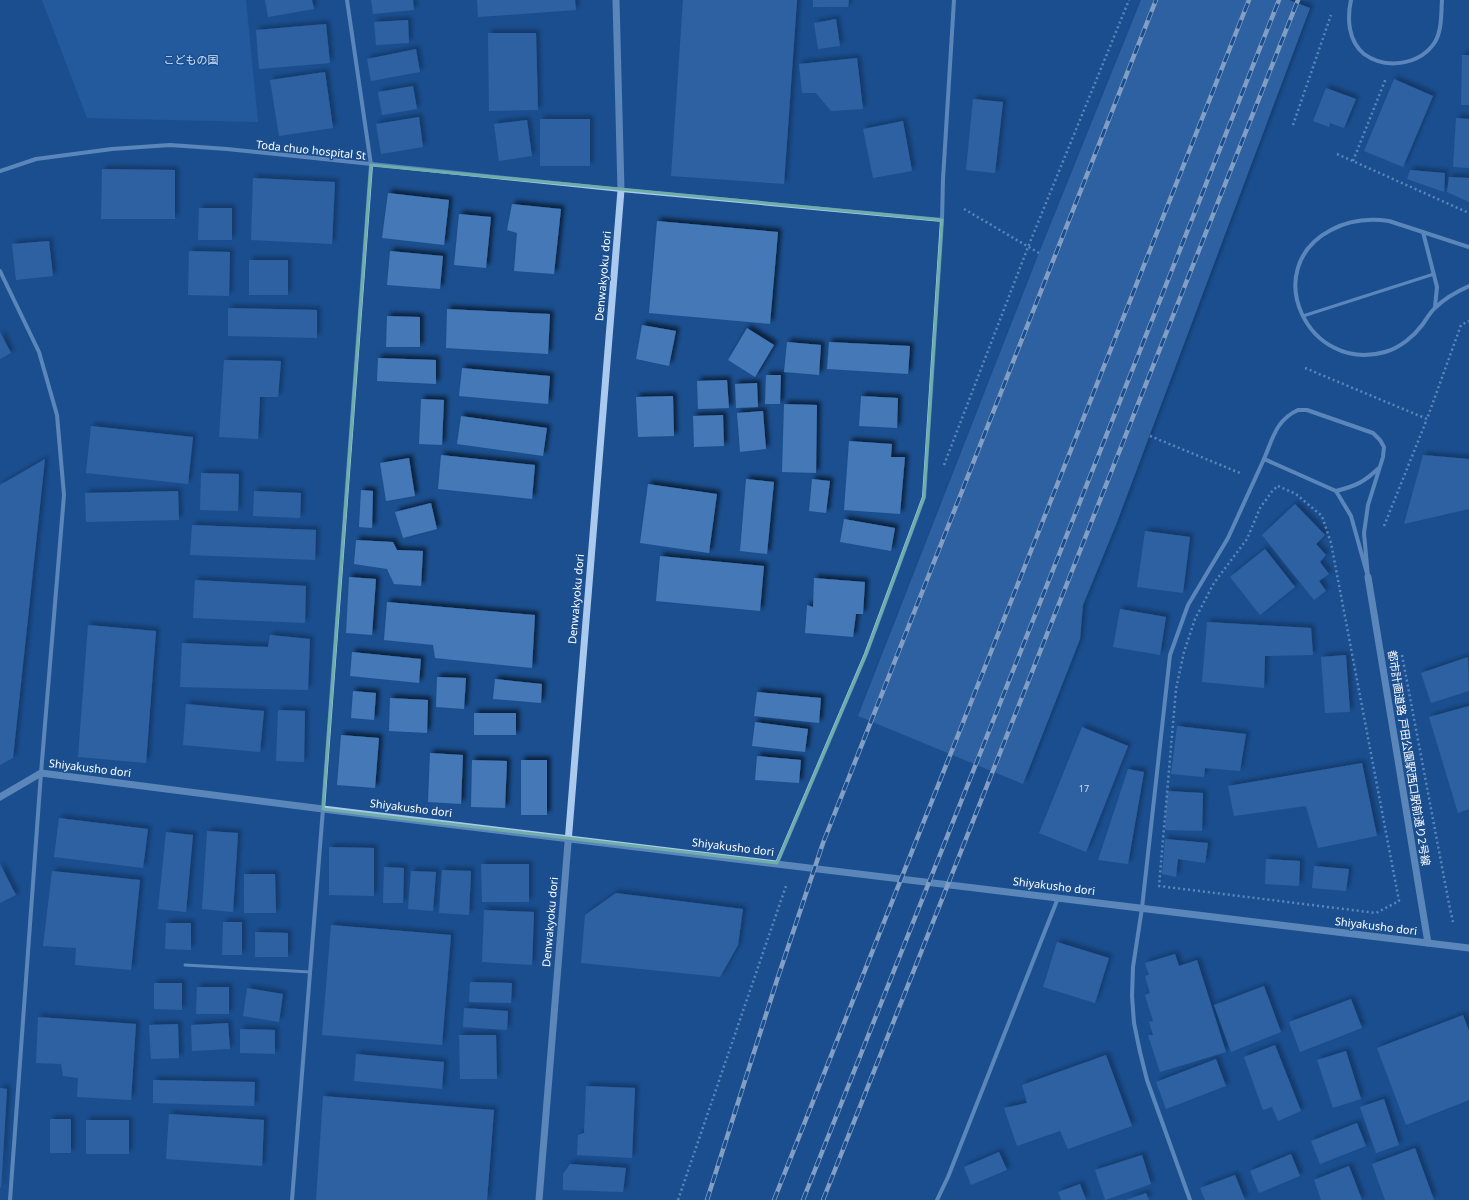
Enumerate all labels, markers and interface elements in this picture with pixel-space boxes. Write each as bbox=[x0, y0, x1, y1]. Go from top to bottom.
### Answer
park label: こどもの国 bbox=[164, 52, 219, 67]
street label: Toda chuo hospital St bbox=[255, 136, 367, 163]
street label: Denwakyoku dori bbox=[591, 230, 614, 322]
street label: Denwakyoku dori bbox=[564, 553, 587, 645]
street label: 都市計画道路 戸田公園駅西口駅前通り2号線 bbox=[1385, 649, 1434, 867]
street label: Shiyakusho dori bbox=[48, 755, 132, 780]
house number: 17 bbox=[1079, 782, 1089, 795]
street label: Shiyakusho dori bbox=[369, 795, 453, 820]
street label: Shiyakusho dori bbox=[691, 834, 775, 859]
street label: Shiyakusho dori bbox=[1012, 873, 1096, 898]
street label: Denwakyoku dori bbox=[538, 876, 561, 968]
street label: Shiyakusho dori bbox=[1334, 913, 1418, 938]

